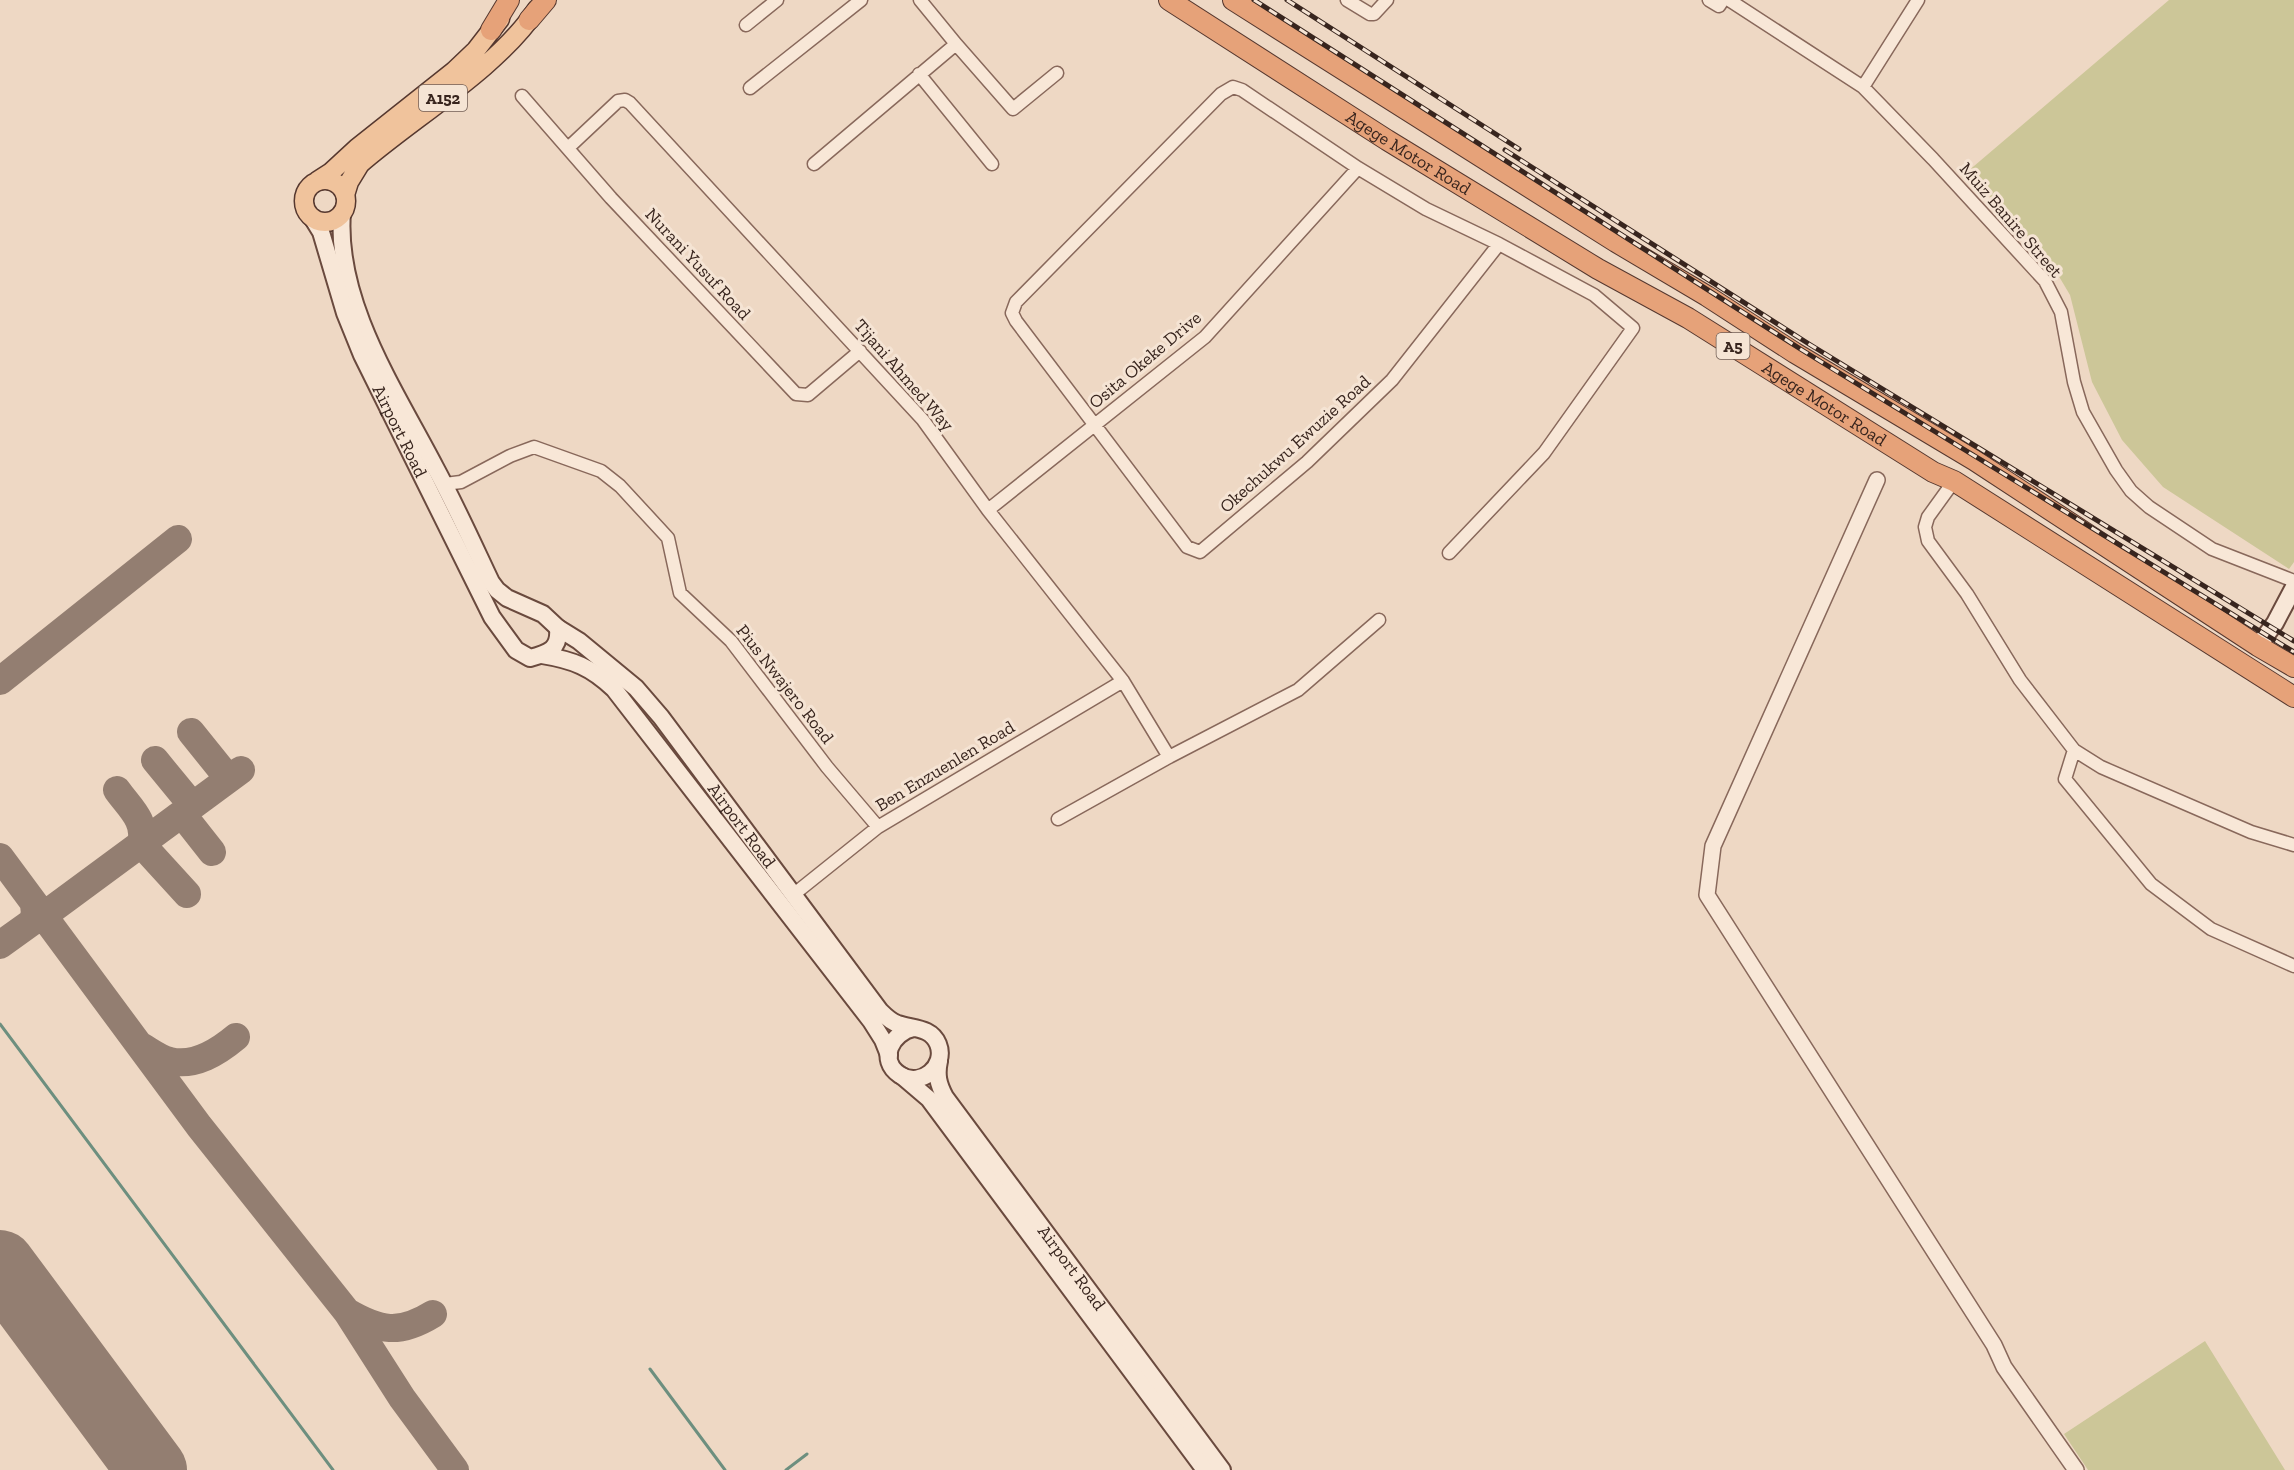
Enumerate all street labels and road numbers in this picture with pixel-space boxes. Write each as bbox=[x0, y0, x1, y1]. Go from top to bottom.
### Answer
road number: A152 bbox=[419, 85, 467, 111]
street label: Agege Motor Road bbox=[1342, 106, 1475, 200]
street label: Muiz Banire Street bbox=[1955, 158, 2067, 282]
street label: Nurani Yusuf Road bbox=[641, 204, 756, 325]
street label: Osita Okeke Drive bbox=[1084, 307, 1206, 413]
street label: Tijani Ahmed Way bbox=[849, 315, 959, 436]
road number: A5 bbox=[1716, 333, 1750, 359]
street label: Agege Motor Road bbox=[1758, 356, 1891, 451]
street label: Okechukwu Ewuzie Road bbox=[1215, 370, 1375, 518]
street label: Airport Road bbox=[368, 381, 432, 481]
street label: Pius Nwajero Road bbox=[732, 620, 838, 748]
street label: Ben Enzuenlen Road bbox=[872, 716, 1019, 816]
street label: Airport Road bbox=[703, 779, 781, 872]
street label: Airport Road bbox=[1033, 1221, 1111, 1315]

